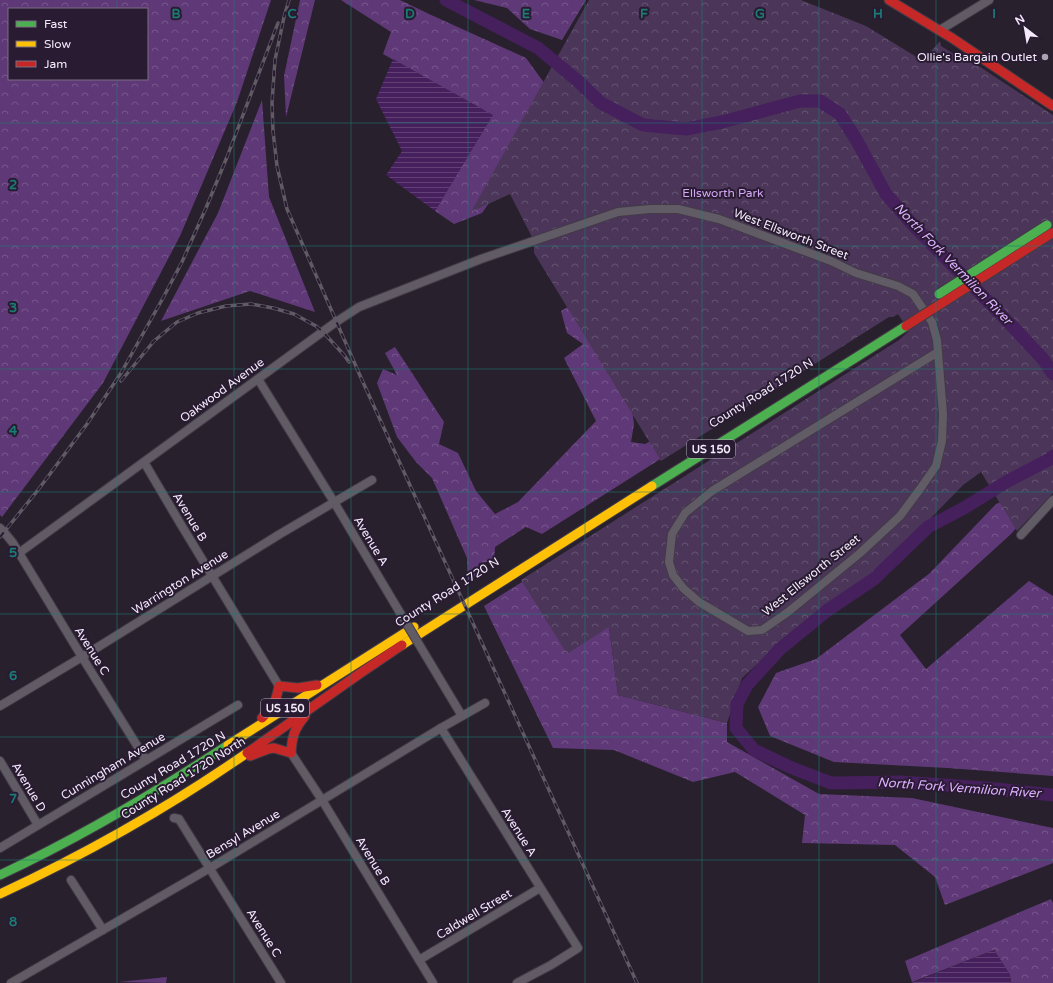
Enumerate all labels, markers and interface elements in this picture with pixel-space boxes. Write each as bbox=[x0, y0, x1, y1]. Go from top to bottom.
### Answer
text: B bbox=[171, 6, 181, 22]
text: C bbox=[287, 6, 297, 22]
text: D bbox=[405, 6, 415, 22]
text: E bbox=[522, 6, 530, 22]
text: F bbox=[640, 6, 648, 22]
text: G bbox=[755, 6, 765, 22]
text: H bbox=[873, 6, 883, 22]
text: I bbox=[992, 6, 996, 22]
legend bbox=[8, 8, 148, 80]
north arrow bbox=[1005, 8, 1045, 48]
text: N bbox=[1013, 12, 1027, 28]
text: Fast bbox=[44, 17, 68, 31]
text: Slow bbox=[44, 37, 71, 51]
place label: Ollie's Bargain Outlet bbox=[917, 50, 1037, 64]
marker: Ollie's Bargain Outlet bbox=[1040, 52, 1050, 62]
text: Jam bbox=[44, 57, 67, 71]
text: 2 bbox=[9, 177, 17, 193]
park label: Ellsworth Park bbox=[682, 186, 764, 200]
water label: North Fork Vermilion River bbox=[891, 200, 1017, 330]
street label: West Ellsworth Street bbox=[732, 206, 851, 263]
text: 3 bbox=[9, 300, 17, 316]
street label: Oakwood Avenue bbox=[177, 355, 267, 425]
street label: County Road 1720 N bbox=[706, 355, 816, 431]
text: 4 bbox=[9, 423, 18, 439]
road number: US 150 bbox=[687, 440, 735, 458]
street label: Avenue B bbox=[170, 490, 210, 544]
street label: Avenue A bbox=[351, 514, 391, 568]
street label: West Ellsworth Street bbox=[759, 531, 863, 619]
text: 5 bbox=[9, 545, 17, 561]
street label: Warrington Avenue bbox=[129, 547, 231, 617]
street label: County Road 1720 N bbox=[392, 554, 502, 630]
street label: Avenue C bbox=[72, 624, 112, 678]
text: 6 bbox=[9, 668, 17, 684]
road number: US 150 bbox=[261, 699, 309, 717]
street label: County Road 1720 N bbox=[118, 728, 228, 802]
street label: Cunningham Avenue bbox=[58, 729, 168, 803]
street label: County Road 1720 North bbox=[118, 734, 248, 822]
street label: Avenue D bbox=[9, 760, 49, 814]
water label: North Fork Vermilion River bbox=[877, 774, 1043, 802]
text: 7 bbox=[9, 791, 17, 807]
street label: Avenue A bbox=[498, 805, 540, 859]
street label: Bensyl Avenue bbox=[204, 806, 283, 862]
street label: Avenue B bbox=[353, 834, 393, 888]
street label: Caldwell Street bbox=[434, 886, 514, 942]
street label: Avenue C bbox=[244, 906, 284, 960]
text: 8 bbox=[9, 914, 17, 930]

